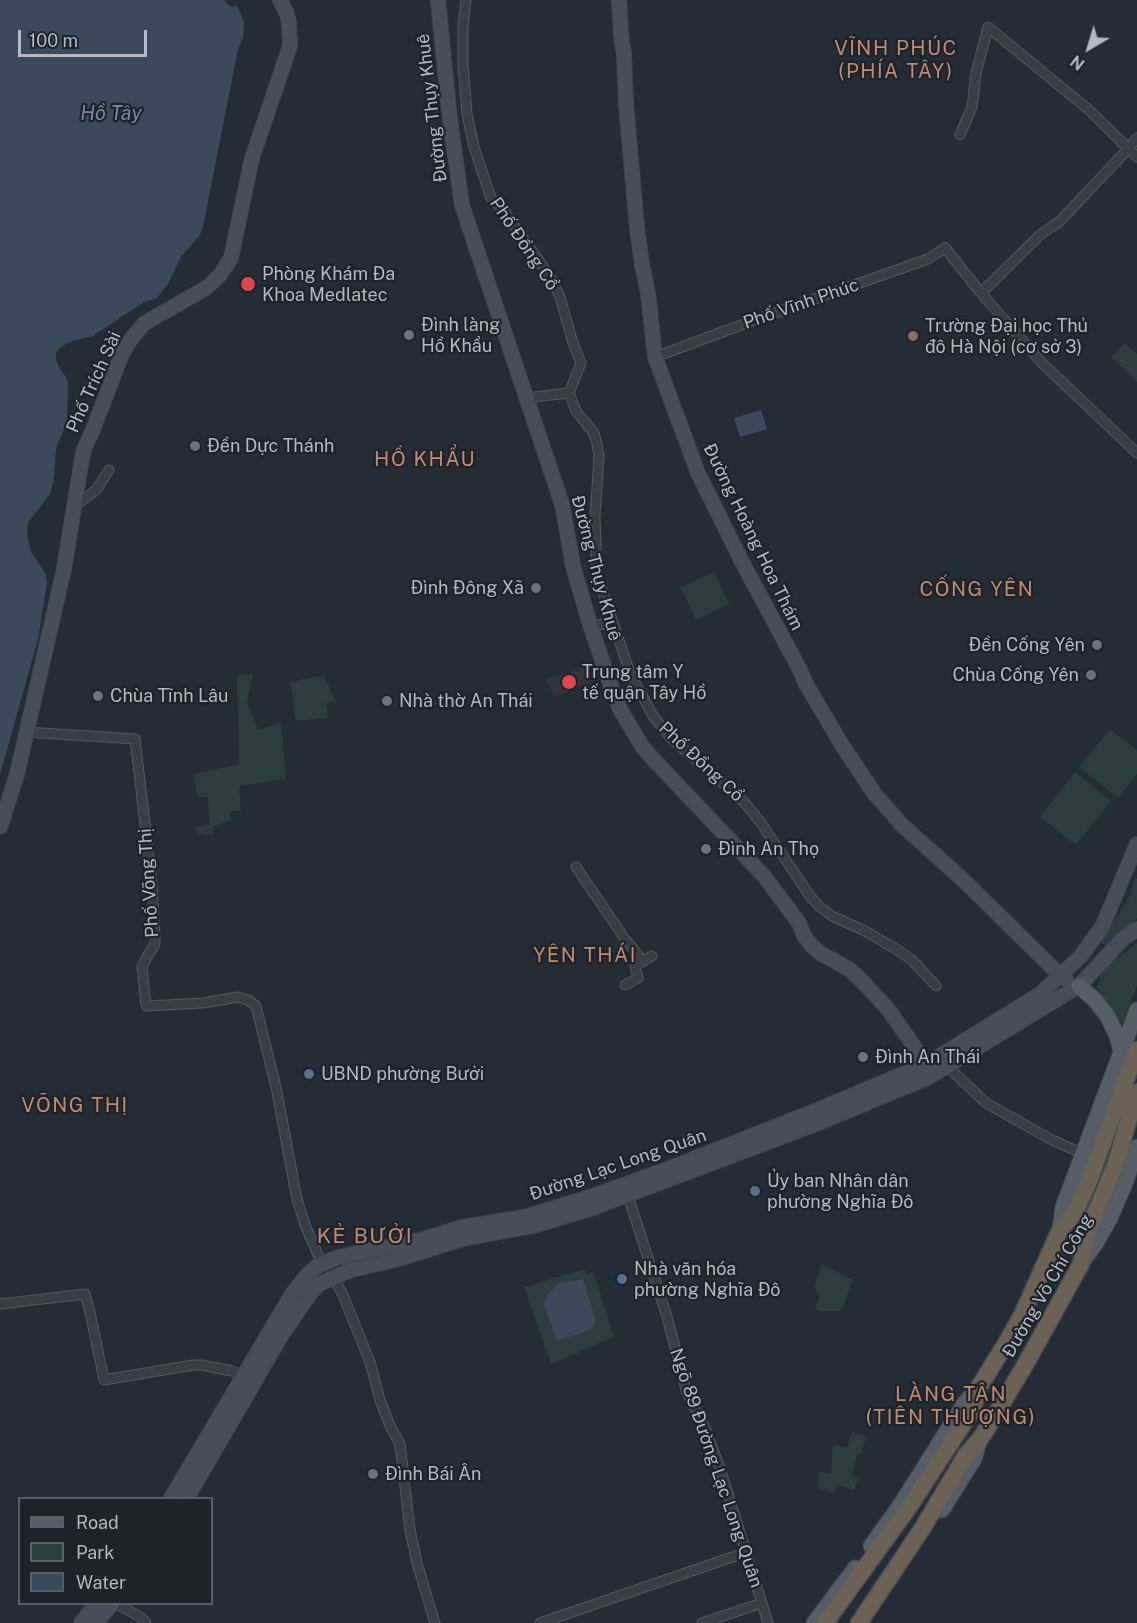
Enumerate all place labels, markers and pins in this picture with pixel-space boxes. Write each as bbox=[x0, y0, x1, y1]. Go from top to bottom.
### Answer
place label: Phòng Khám Đa Khoa Medlatec bbox=[262, 263, 395, 306]
marker: Phòng Khám Đa Khoa Medlatec bbox=[239, 275, 257, 293]
place label: Đình làng Hồ Khẩu bbox=[421, 314, 500, 356]
place label: Trường Đại học Thủ đô Hà Nội (cơ sở 3) bbox=[925, 315, 1088, 358]
marker: Đình làng Hồ Khẩu bbox=[402, 328, 416, 342]
marker: Trường Đại học Thủ đô Hà Nội (cơ sở 3) bbox=[906, 329, 920, 343]
place label: Đền Dực Thánh bbox=[207, 435, 334, 457]
marker: Đền Dực Thánh bbox=[188, 439, 202, 453]
place label: Đình Đông Xã bbox=[411, 577, 524, 599]
marker: Đình Đông Xã bbox=[529, 581, 543, 595]
place label: Đền Cống Yên bbox=[968, 634, 1085, 656]
marker: Đền Cống Yên bbox=[1090, 638, 1104, 652]
place label: Trung tâm Y tế quận Tây Hồ bbox=[582, 661, 706, 704]
place label: Chùa Cống Yên bbox=[953, 664, 1079, 686]
marker: Chùa Cống Yên bbox=[1084, 668, 1098, 682]
marker: Trung tâm Y tế quận Tây Hồ bbox=[560, 673, 578, 691]
place label: Chùa Tĩnh Lâu bbox=[110, 685, 228, 707]
marker: Chùa Tĩnh Lâu bbox=[91, 689, 105, 703]
place label: Nhà thờ An Thái bbox=[399, 690, 533, 712]
marker: Nhà thờ An Thái bbox=[380, 694, 394, 708]
place label: Đình An Thọ bbox=[718, 838, 819, 860]
marker: Đình An Thọ bbox=[699, 842, 713, 856]
place label: Đình An Thái bbox=[875, 1046, 980, 1068]
marker: Đình An Thái bbox=[856, 1050, 870, 1064]
place label: UBND phường Bưởi bbox=[321, 1063, 484, 1085]
marker: UBND phường Bưởi bbox=[302, 1067, 316, 1081]
place label: Ủy ban Nhân dân phường Nghĩa Đô bbox=[767, 1170, 914, 1212]
marker: Ủy ban Nhân dân phường Nghĩa Đô bbox=[748, 1184, 762, 1198]
place label: Nhà văn hóa phường Nghĩa Đô bbox=[634, 1258, 781, 1300]
marker: Nhà văn hóa phường Nghĩa Đô bbox=[615, 1272, 629, 1286]
place label: Đình Bái Ân bbox=[385, 1463, 481, 1485]
marker: Đình Bái Ân bbox=[366, 1467, 380, 1481]

